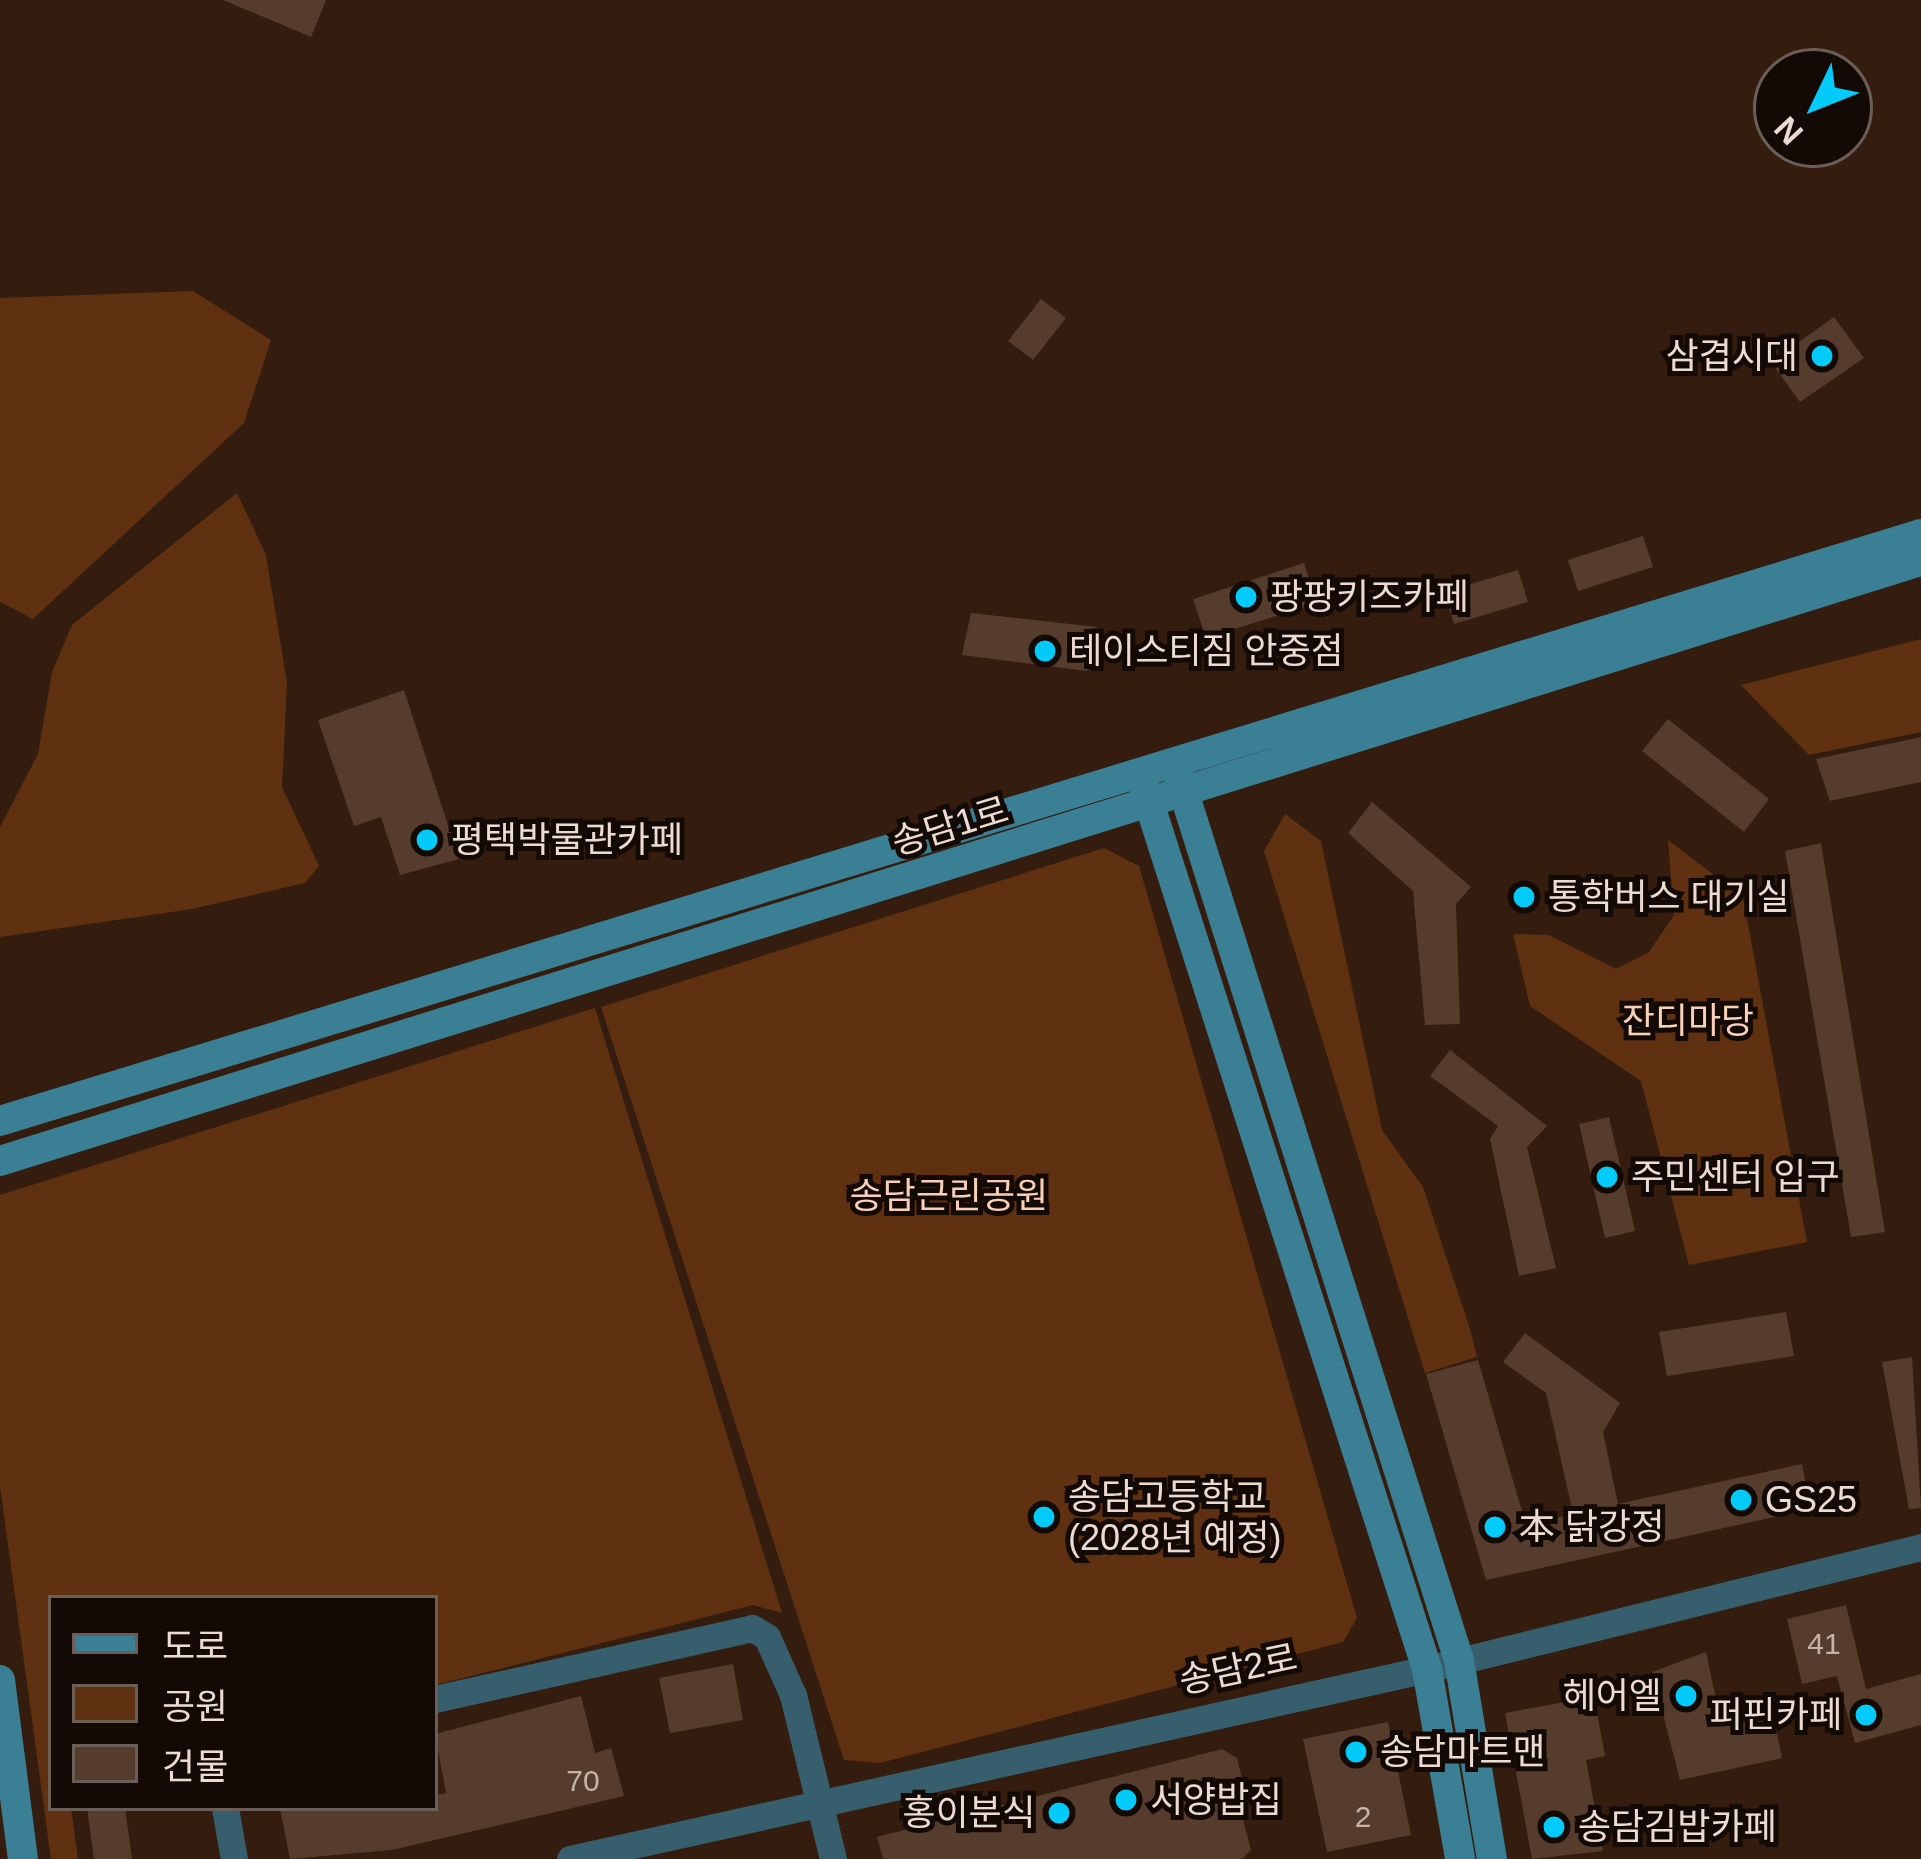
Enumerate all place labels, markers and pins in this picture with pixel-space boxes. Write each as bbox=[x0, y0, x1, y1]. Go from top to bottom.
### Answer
place label: 삼겹시대 bbox=[1666, 334, 1798, 378]
marker: 삼겹시대 bbox=[1809, 343, 1835, 369]
place label: 팡팡키즈카페 bbox=[1270, 575, 1469, 619]
marker: 팡팡키즈카페 bbox=[1233, 584, 1259, 610]
place label: 테이스티짐 안중점 bbox=[1069, 629, 1344, 673]
marker: 테이스티짐 안중점 bbox=[1032, 638, 1058, 664]
place label: 평택박물관카페 bbox=[451, 818, 683, 862]
marker: 평택박물관카페 bbox=[414, 827, 440, 853]
place label: 통학버스 대기실 bbox=[1548, 875, 1790, 919]
marker: 통학버스 대기실 bbox=[1511, 884, 1537, 910]
place label: 주민센터 입구 bbox=[1631, 1155, 1840, 1199]
marker: 주민센터 입구 bbox=[1594, 1164, 1620, 1190]
place label: 송담고등학교 (2028년 예정) bbox=[1068, 1474, 1281, 1559]
place label: GS25 bbox=[1765, 1478, 1857, 1522]
marker: GS25 bbox=[1728, 1487, 1754, 1513]
marker: 송담고등학교 (2028년 예정) bbox=[1031, 1504, 1057, 1530]
place label: 本 닭강정 bbox=[1519, 1505, 1664, 1549]
marker: 本 닭강정 bbox=[1482, 1514, 1508, 1540]
place label: 헤어엘 bbox=[1563, 1674, 1662, 1718]
marker: 헤어엘 bbox=[1673, 1683, 1699, 1709]
place label: 퍼핀카페 bbox=[1710, 1693, 1842, 1737]
marker: 퍼핀카페 bbox=[1853, 1702, 1879, 1728]
place label: 송담마트맨 bbox=[1380, 1730, 1546, 1774]
marker: 송담마트맨 bbox=[1343, 1739, 1369, 1765]
place label: 서양밥집 bbox=[1150, 1778, 1282, 1822]
marker: 서양밥집 bbox=[1113, 1787, 1139, 1813]
place label: 홍이분식 bbox=[903, 1791, 1035, 1835]
marker: 홍이분식 bbox=[1046, 1800, 1072, 1826]
place label: 송담김밥카페 bbox=[1578, 1805, 1777, 1849]
marker: 송담김밥카페 bbox=[1541, 1814, 1567, 1840]

